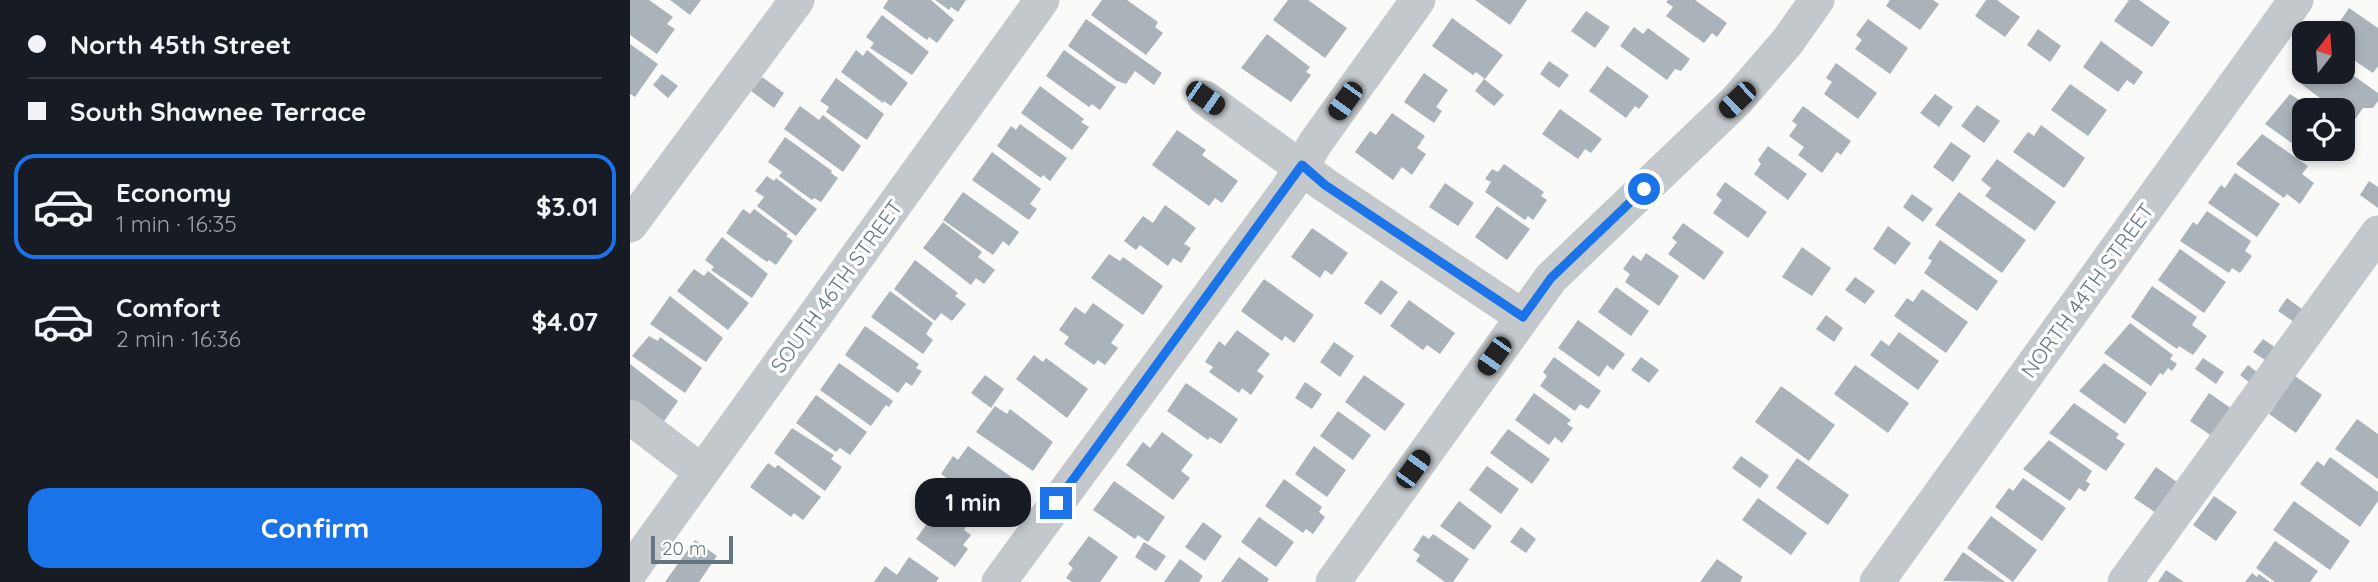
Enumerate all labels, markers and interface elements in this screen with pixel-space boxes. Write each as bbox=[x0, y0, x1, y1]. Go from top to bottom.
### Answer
north arrow bbox=[2292, 21, 2356, 84]
map controls bbox=[2292, 21, 2355, 161]
text: North 45th Street bbox=[70, 28, 291, 61]
car bbox=[1182, 77, 1229, 119]
car bbox=[1325, 78, 1366, 124]
car bbox=[1715, 78, 1760, 122]
text: South Shawnee Terrace bbox=[70, 95, 366, 128]
button: locate bbox=[2292, 98, 2355, 161]
route start bbox=[1628, 173, 1660, 205]
icon: car bbox=[32, 175, 95, 238]
text: Economy bbox=[116, 176, 231, 209]
text: $3.01 bbox=[536, 190, 598, 223]
street label: SOUTH 46TH STREET bbox=[765, 194, 907, 378]
street label: NORTH 44TH STREET bbox=[2015, 198, 2159, 382]
text: 1 min · 16:35 bbox=[116, 209, 237, 238]
icon: car bbox=[32, 290, 95, 353]
text: Comfort bbox=[116, 291, 221, 324]
text: $4.07 bbox=[532, 305, 598, 338]
text: 2 min · 16:36 bbox=[116, 324, 241, 353]
car bbox=[1474, 333, 1515, 379]
car bbox=[1393, 446, 1434, 492]
callout: 1 min bbox=[916, 478, 1032, 528]
route end bbox=[1040, 487, 1072, 519]
button: Confirm bbox=[28, 488, 602, 568]
text: 1 min bbox=[945, 488, 1001, 517]
scale bar bbox=[651, 533, 733, 565]
text: 20 m bbox=[662, 536, 706, 560]

